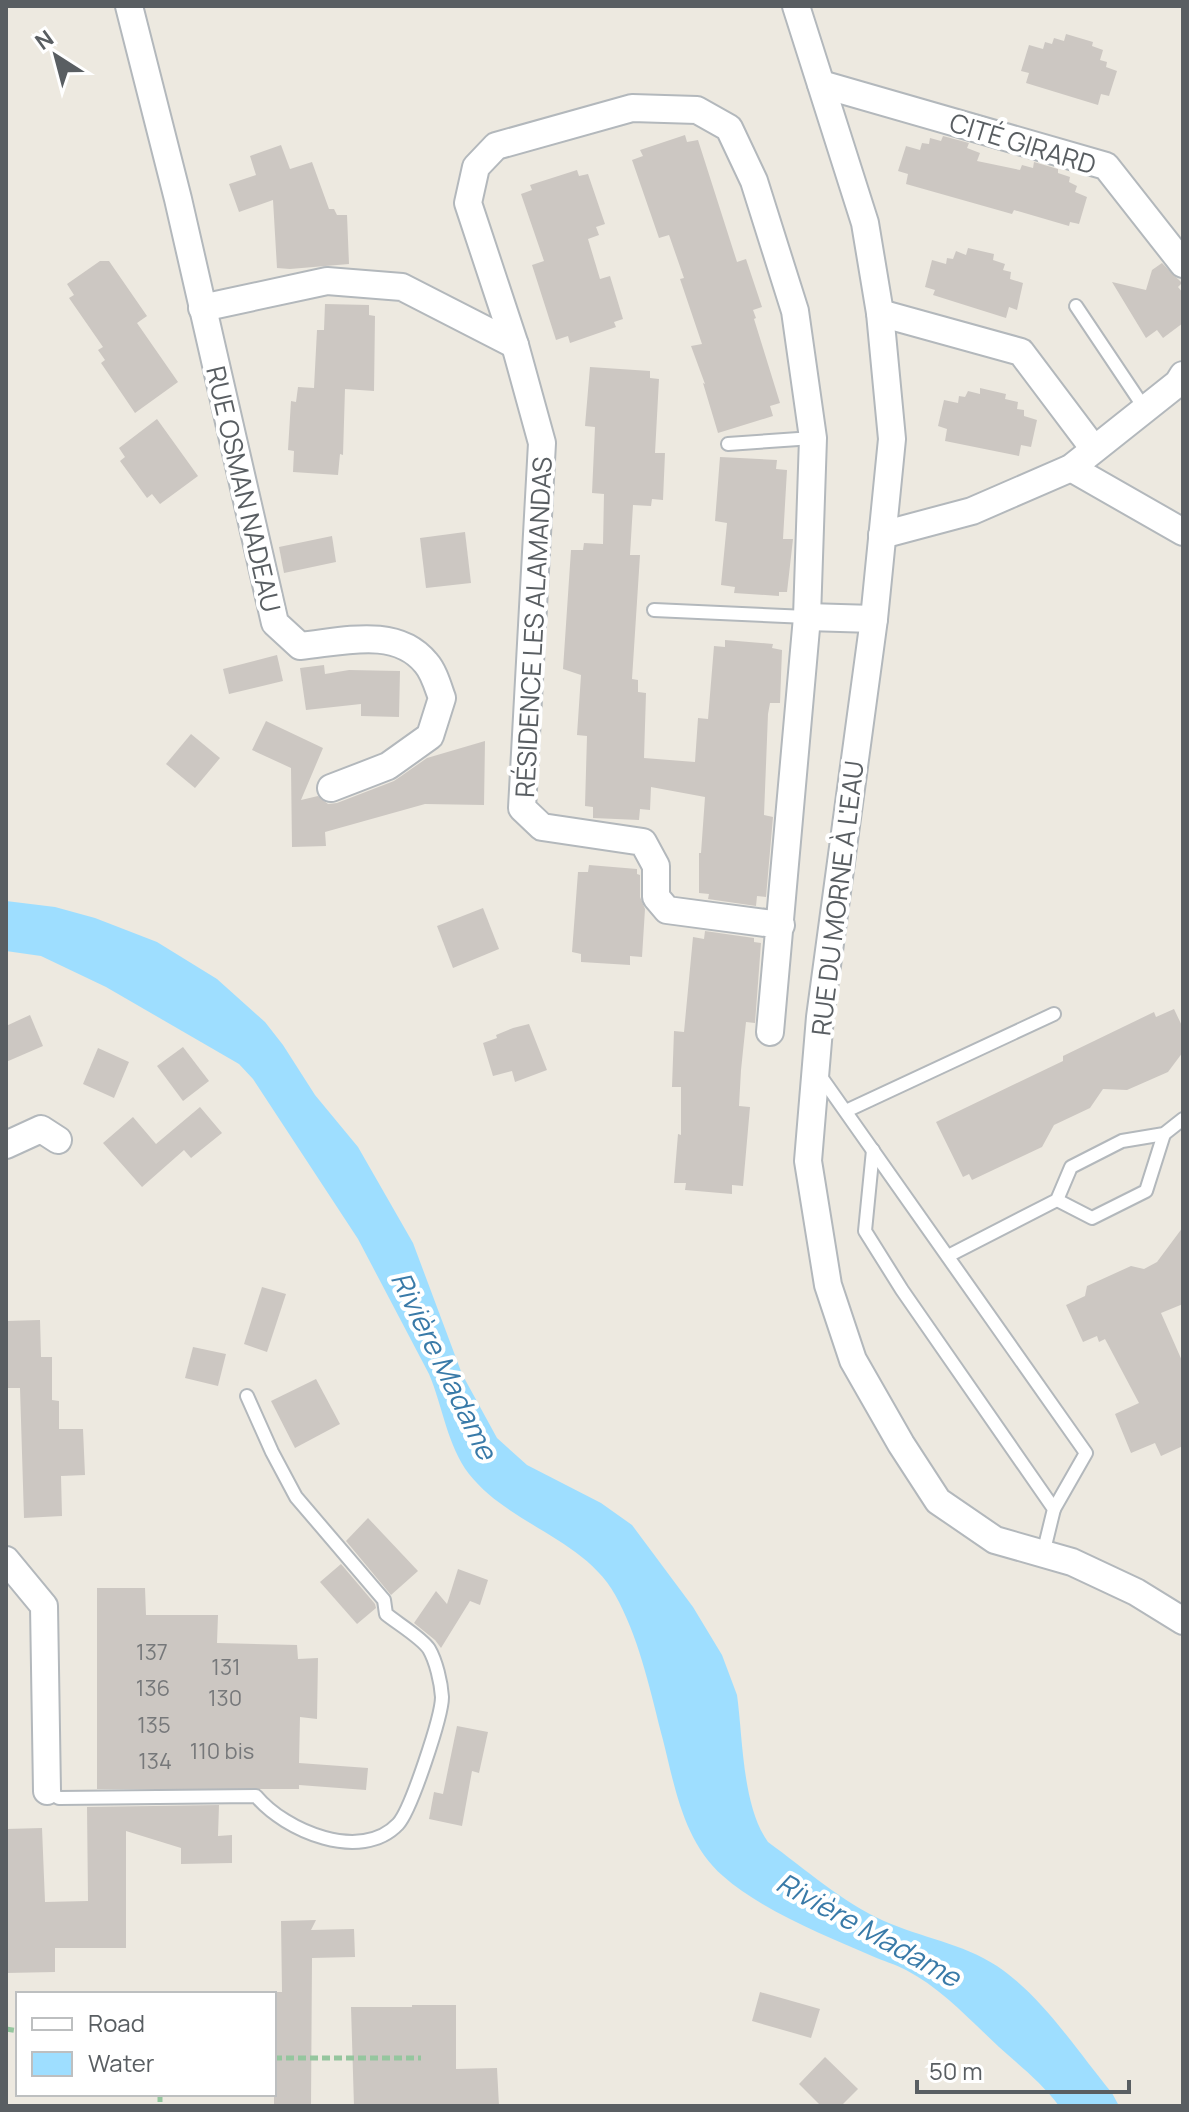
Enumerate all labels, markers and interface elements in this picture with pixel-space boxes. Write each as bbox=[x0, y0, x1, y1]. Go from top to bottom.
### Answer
north arrow bbox=[16, 16, 96, 96]
text: N bbox=[29, 23, 59, 57]
street label: CITÉ GIRARD bbox=[945, 104, 1101, 182]
street label: RUE OSMAN NADEAU bbox=[198, 362, 290, 616]
street label: RÉSIDENCE LES ALAMANDAS bbox=[506, 456, 560, 798]
street label: RUE DU MORNE À L'EAU bbox=[802, 758, 872, 1038]
water label: Rivière Madame bbox=[383, 1265, 508, 1467]
house number: 137 bbox=[136, 1637, 168, 1667]
house number: 131 bbox=[211, 1652, 241, 1682]
house number: 136 bbox=[136, 1673, 170, 1703]
house number: 130 bbox=[208, 1683, 242, 1713]
house number: 135 bbox=[137, 1710, 171, 1740]
house number: 110 bis bbox=[190, 1736, 254, 1766]
house number: 134 bbox=[138, 1746, 172, 1776]
water label: Rivière Madame bbox=[770, 1863, 969, 1996]
legend bbox=[16, 1992, 276, 2096]
text: Road bbox=[88, 2006, 145, 2039]
scale bar bbox=[917, 2044, 1129, 2094]
text: Water bbox=[88, 2046, 155, 2079]
text: 50 m bbox=[929, 2054, 983, 2087]

